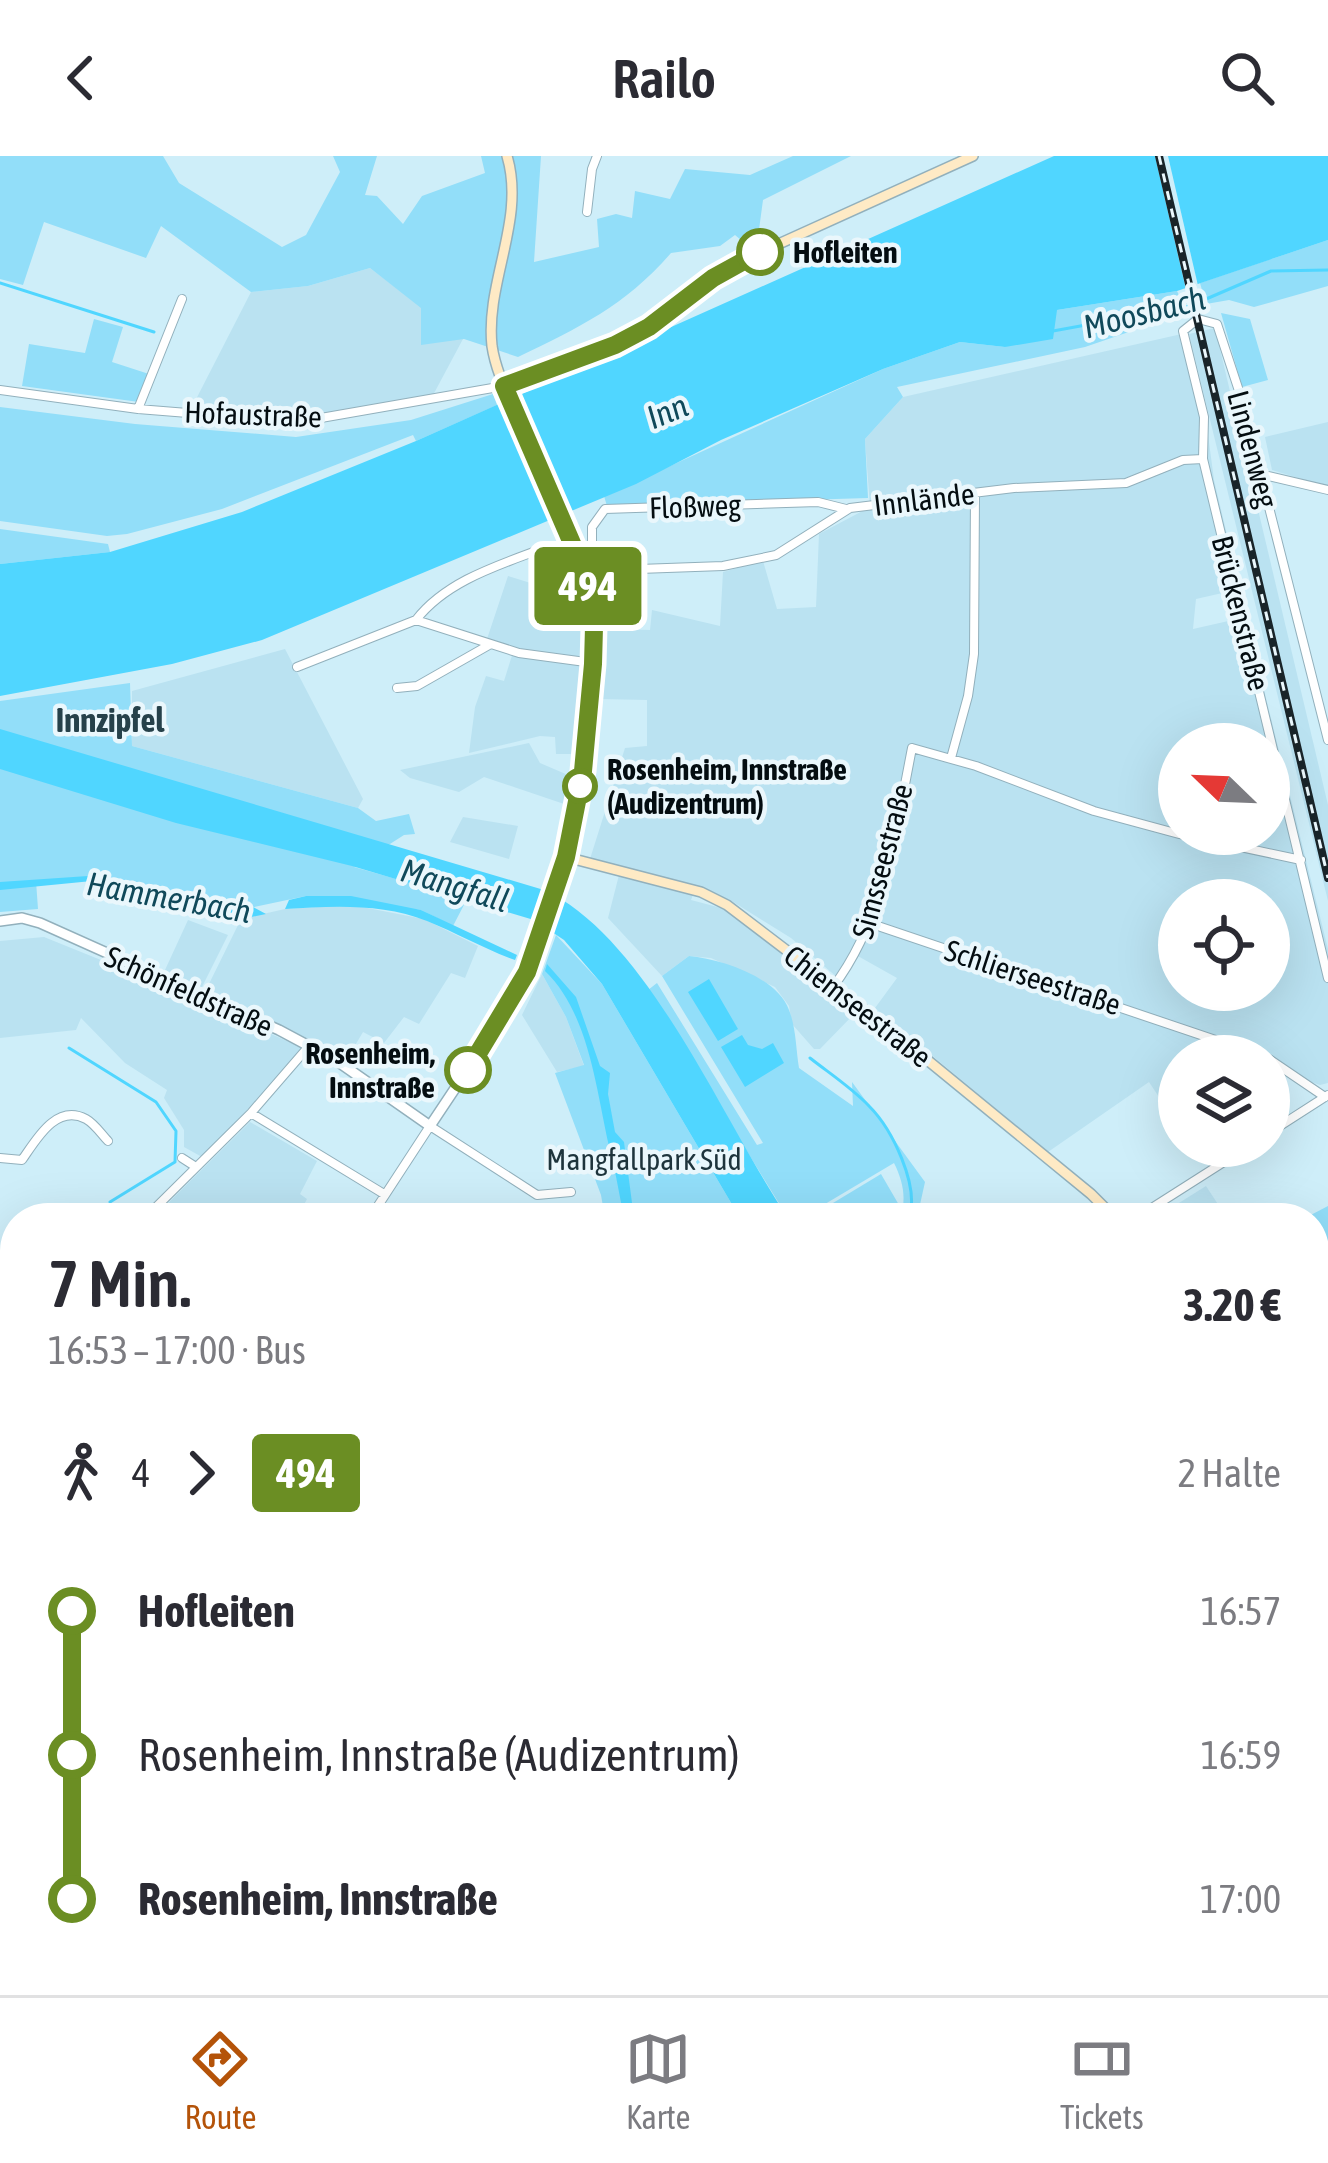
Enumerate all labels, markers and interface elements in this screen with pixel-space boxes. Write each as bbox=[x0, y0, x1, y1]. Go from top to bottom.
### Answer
icon: back bbox=[48, 45, 114, 111]
icon: search bbox=[1214, 45, 1280, 111]
text: Railo bbox=[612, 48, 716, 109]
marker: Hofleiten bbox=[738, 230, 782, 274]
place label: Hofleiten bbox=[793, 235, 898, 269]
water label: Moosbach bbox=[1079, 279, 1209, 345]
water label: Inn bbox=[641, 386, 693, 436]
street label: Lindenweg bbox=[1221, 387, 1285, 511]
street label: Hofaustraße bbox=[184, 395, 322, 433]
street label: Innlände bbox=[872, 476, 976, 522]
street label: Floßweg bbox=[648, 487, 742, 525]
street label: Brückenstraße bbox=[1205, 532, 1277, 694]
line badge: 494 bbox=[519, 547, 657, 625]
text: 494 bbox=[558, 562, 618, 610]
district label: Innzipfel bbox=[56, 701, 165, 739]
north arrow bbox=[1158, 723, 1290, 855]
map controls bbox=[1158, 723, 1290, 1167]
place label: Rosenheim, Innstraße (Audizentrum) bbox=[607, 752, 847, 820]
marker: Rosenheim, Innstraße (Audizentrum) bbox=[564, 770, 596, 802]
street label: Simsseestraße bbox=[845, 780, 919, 942]
water label: Mangfall bbox=[396, 851, 514, 919]
water label: Hammerbach bbox=[84, 864, 254, 930]
button: locate bbox=[1158, 879, 1290, 1011]
street label: Schlierseestraße bbox=[941, 933, 1125, 1021]
street label: Chiemseestraße bbox=[778, 938, 938, 1074]
street label: Schönfeldstraße bbox=[100, 939, 278, 1043]
button: layers bbox=[1158, 1035, 1290, 1167]
place label: Rosenheim, Innstraße bbox=[305, 1036, 435, 1104]
marker: Rosenheim, Innstraße bbox=[446, 1048, 490, 1092]
park label: Mangfallpark Süd bbox=[546, 1142, 742, 1176]
text: 7 Min. bbox=[48, 1245, 191, 1321]
text: 3.20 € bbox=[1183, 1279, 1281, 1331]
text: 16:53 – 17:00 · Bus bbox=[48, 1328, 306, 1372]
icon: walk bbox=[48, 1440, 114, 1506]
icon: forward bbox=[168, 1440, 234, 1506]
text: 494 bbox=[276, 1449, 336, 1497]
text: 4 bbox=[132, 1451, 150, 1495]
text: 2 Halte bbox=[1178, 1451, 1281, 1495]
text: Hofleiten bbox=[138, 1585, 295, 1637]
text: 16:57 bbox=[1201, 1589, 1281, 1633]
text: Rosenheim, Innstraße (Audizentrum) bbox=[138, 1729, 739, 1781]
text: 16:59 bbox=[1201, 1733, 1281, 1777]
text: Rosenheim, Innstraße bbox=[138, 1873, 498, 1925]
text: 17:00 bbox=[1200, 1877, 1281, 1921]
tab: Route bbox=[184, 2026, 256, 2136]
tab: Karte bbox=[625, 2026, 691, 2136]
tab: Tickets bbox=[1060, 2026, 1144, 2136]

